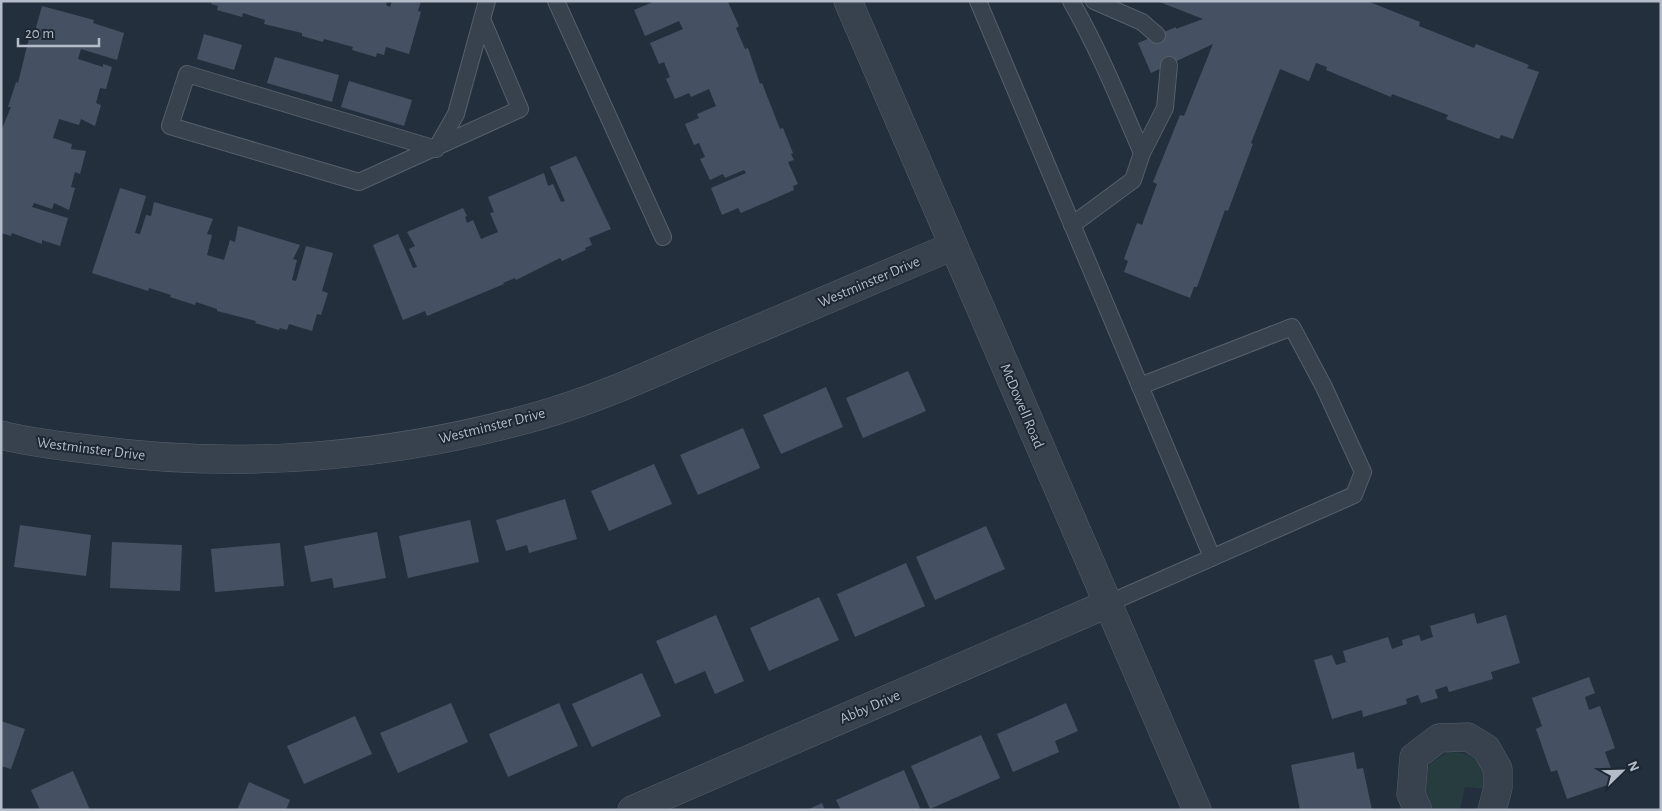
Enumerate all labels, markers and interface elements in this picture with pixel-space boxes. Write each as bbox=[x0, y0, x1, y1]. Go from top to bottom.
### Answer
scale bar bbox=[18, 15, 99, 47]
text: 20 m bbox=[25, 26, 54, 41]
street label: Westminster Drive bbox=[816, 254, 922, 310]
street label: McDowell Road bbox=[997, 362, 1047, 451]
street label: Westminster Drive bbox=[437, 406, 547, 446]
street label: Westminster Drive bbox=[36, 435, 146, 463]
street label: Abby Drive bbox=[838, 688, 902, 726]
north arrow bbox=[1597, 746, 1647, 796]
text: N bbox=[1625, 759, 1641, 774]

